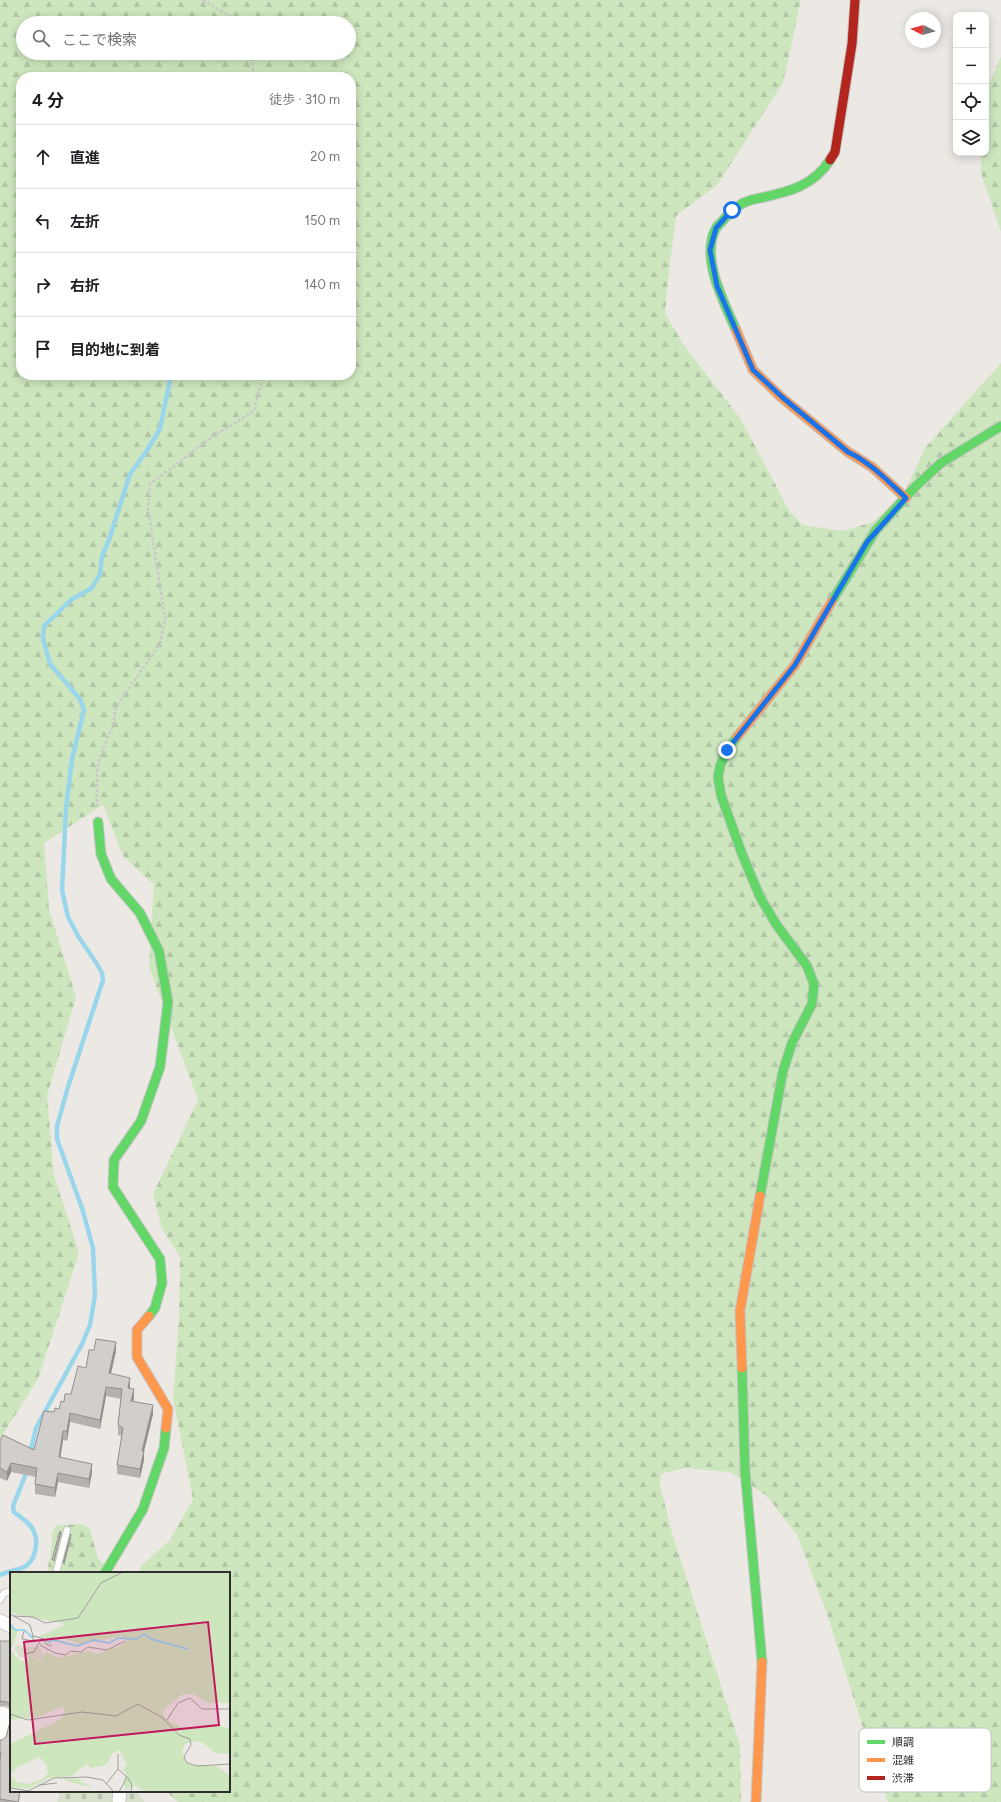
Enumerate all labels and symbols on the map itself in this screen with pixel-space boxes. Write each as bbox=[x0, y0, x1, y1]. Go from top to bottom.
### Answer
north arrow bbox=[905, 12, 941, 48]
route start bbox=[723, 201, 741, 219]
route end bbox=[718, 741, 736, 759]
inset map bbox=[10, 1572, 230, 1792]
legend bbox=[859, 1728, 991, 1792]
text: 順調 bbox=[892, 1736, 914, 1749]
text: 混雑 bbox=[892, 1754, 914, 1767]
text: 渋滞 bbox=[892, 1772, 914, 1785]

